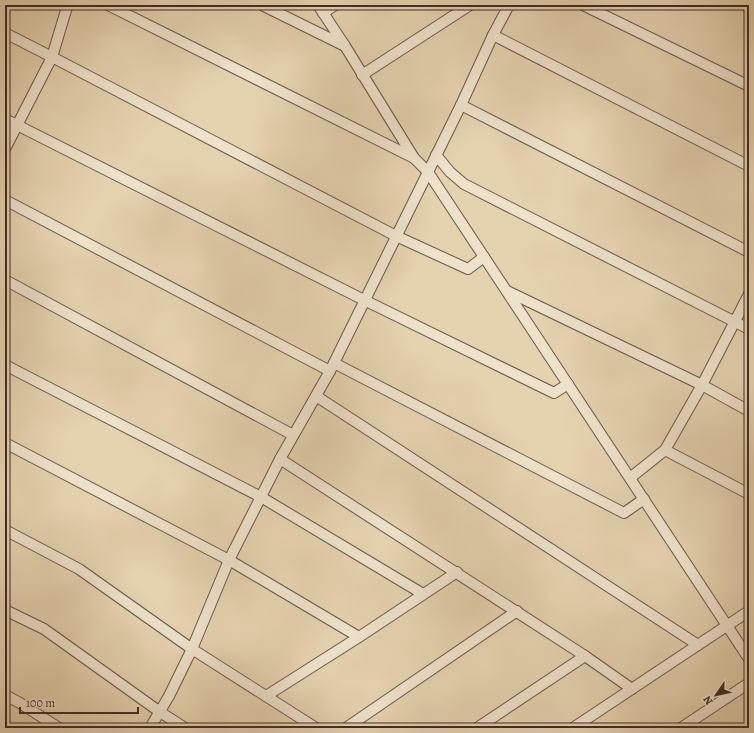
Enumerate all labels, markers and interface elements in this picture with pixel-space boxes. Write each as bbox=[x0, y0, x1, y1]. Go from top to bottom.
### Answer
north arrow bbox=[696, 675, 736, 715]
scale bar bbox=[20, 689, 138, 715]
text: N bbox=[700, 693, 717, 708]
text: 100 m bbox=[26, 695, 55, 711]

